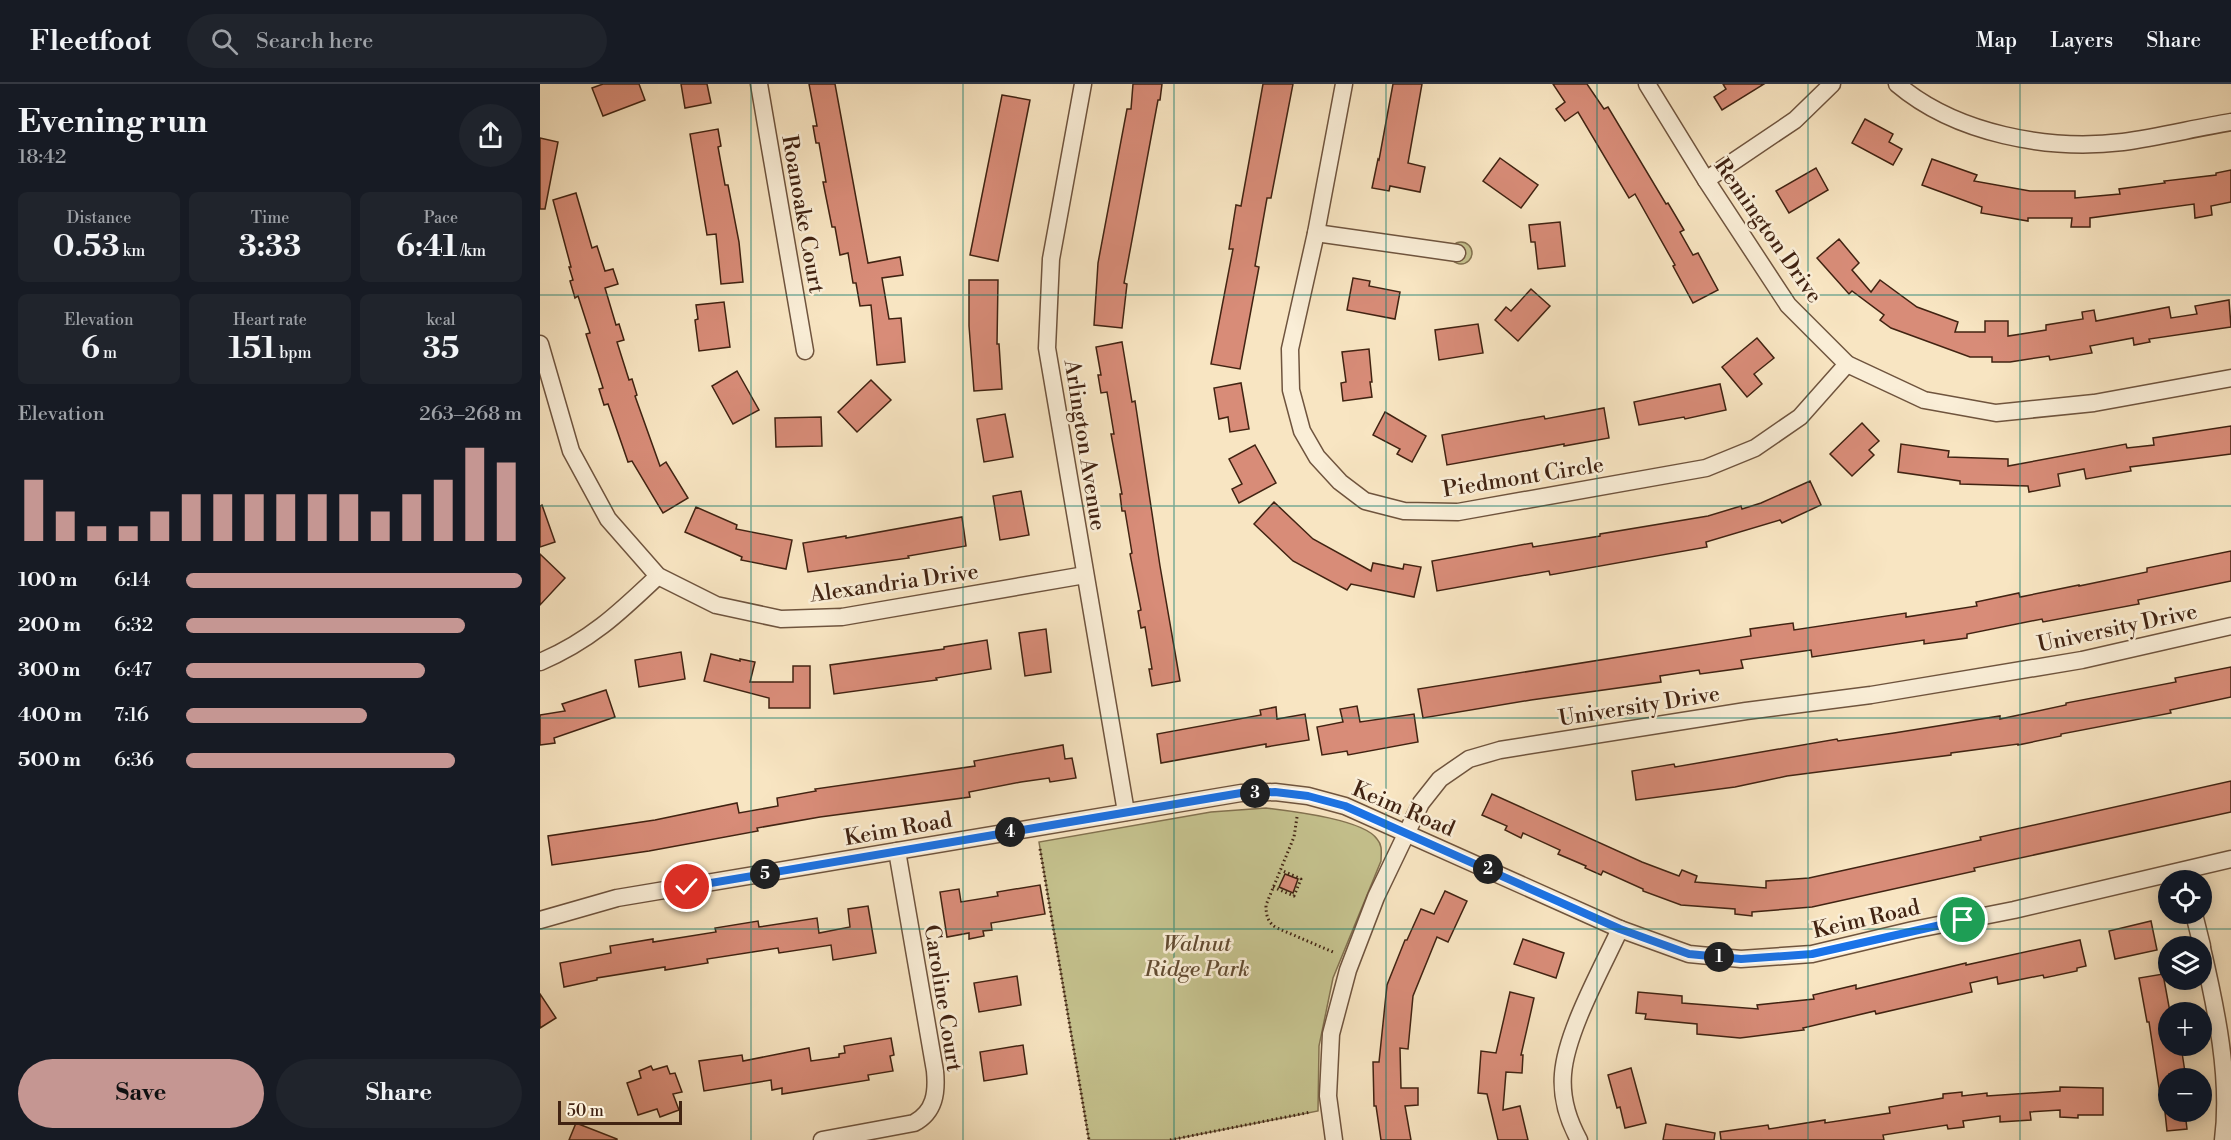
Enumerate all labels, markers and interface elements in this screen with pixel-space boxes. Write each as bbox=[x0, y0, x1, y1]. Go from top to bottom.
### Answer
search box bbox=[187, 14, 607, 68]
text: Fleetfoot bbox=[30, 24, 151, 59]
icon: search bbox=[208, 25, 241, 58]
text: Search here bbox=[256, 28, 373, 55]
text: Map bbox=[1976, 28, 2017, 54]
text: Layers bbox=[2050, 28, 2113, 54]
text: Share bbox=[2146, 28, 2201, 54]
text: Evening run bbox=[18, 102, 207, 143]
button: share bbox=[459, 104, 522, 167]
street label: Roanoake Court bbox=[775, 133, 830, 296]
text: 18:42 bbox=[18, 145, 66, 170]
street label: Remington Drive bbox=[1708, 153, 1828, 309]
text: Distance bbox=[67, 208, 131, 228]
text: Time bbox=[251, 208, 289, 228]
text: Pace bbox=[424, 208, 458, 228]
text: 0.53 bbox=[53, 228, 120, 266]
text: 3:33 bbox=[239, 228, 301, 266]
text: 6:41 bbox=[396, 228, 457, 266]
text: km bbox=[120, 241, 145, 261]
text: /km bbox=[457, 241, 486, 261]
text: Elevation bbox=[64, 310, 134, 330]
text: Heart rate bbox=[233, 310, 307, 330]
text: kcal bbox=[426, 310, 456, 330]
text: 6 bbox=[81, 330, 100, 368]
text: 151 bbox=[228, 330, 276, 368]
text: 35 bbox=[423, 330, 459, 368]
text: m bbox=[100, 343, 117, 363]
text: bpm bbox=[276, 343, 312, 363]
street label: Arlington Avenue bbox=[1058, 357, 1111, 533]
text: Elevation bbox=[18, 402, 105, 427]
text: 263–268 m bbox=[419, 402, 522, 427]
street label: Piedmont Circle bbox=[1441, 451, 1606, 504]
street label: Alexandria Drive bbox=[807, 558, 980, 609]
text: 100 m bbox=[18, 568, 77, 593]
text: 6:14 bbox=[114, 568, 150, 593]
street label: University Drive bbox=[2035, 598, 2200, 659]
text: 200 m bbox=[18, 613, 81, 638]
text: 6:32 bbox=[114, 613, 153, 638]
text: 300 m bbox=[18, 658, 81, 683]
text: 6:47 bbox=[114, 658, 152, 683]
street label: University Drive bbox=[1557, 680, 1722, 733]
text: 400 m bbox=[18, 703, 82, 728]
text: 7:16 bbox=[114, 703, 149, 728]
text: 500 m bbox=[18, 748, 81, 773]
text: 6:36 bbox=[114, 748, 154, 773]
street label: Keim Road bbox=[1348, 776, 1459, 843]
pin: 3 bbox=[1240, 778, 1270, 808]
text: 3 bbox=[1250, 783, 1260, 803]
street label: Keim Road bbox=[842, 807, 955, 852]
pin: 4 bbox=[995, 817, 1025, 847]
text: 4 bbox=[1005, 822, 1015, 842]
pin: 2 bbox=[1473, 854, 1503, 884]
pin: 5 bbox=[750, 859, 780, 889]
text: 2 bbox=[1483, 859, 1493, 879]
pin bbox=[661, 861, 712, 912]
text: 5 bbox=[760, 864, 770, 884]
icon: check bbox=[670, 870, 703, 903]
map controls bbox=[2158, 870, 2212, 1122]
button: locate bbox=[2158, 870, 2212, 924]
street label: Keim Road bbox=[1810, 894, 1923, 945]
pin bbox=[1937, 894, 1988, 945]
icon: arrive bbox=[1946, 903, 1979, 936]
street label: Caroline Court bbox=[918, 923, 967, 1074]
park label: Walnut Ridge Park bbox=[1143, 931, 1250, 983]
button: layers bbox=[2158, 936, 2212, 990]
pin: 1 bbox=[1704, 942, 1734, 972]
text: 1 bbox=[1715, 947, 1723, 967]
button: + bbox=[2158, 1002, 2212, 1056]
button: Save bbox=[18, 1059, 264, 1128]
button: Share bbox=[276, 1059, 522, 1128]
button: − bbox=[2158, 1068, 2212, 1122]
scale bar bbox=[558, 1098, 682, 1126]
text: 50 m bbox=[567, 1101, 604, 1121]

